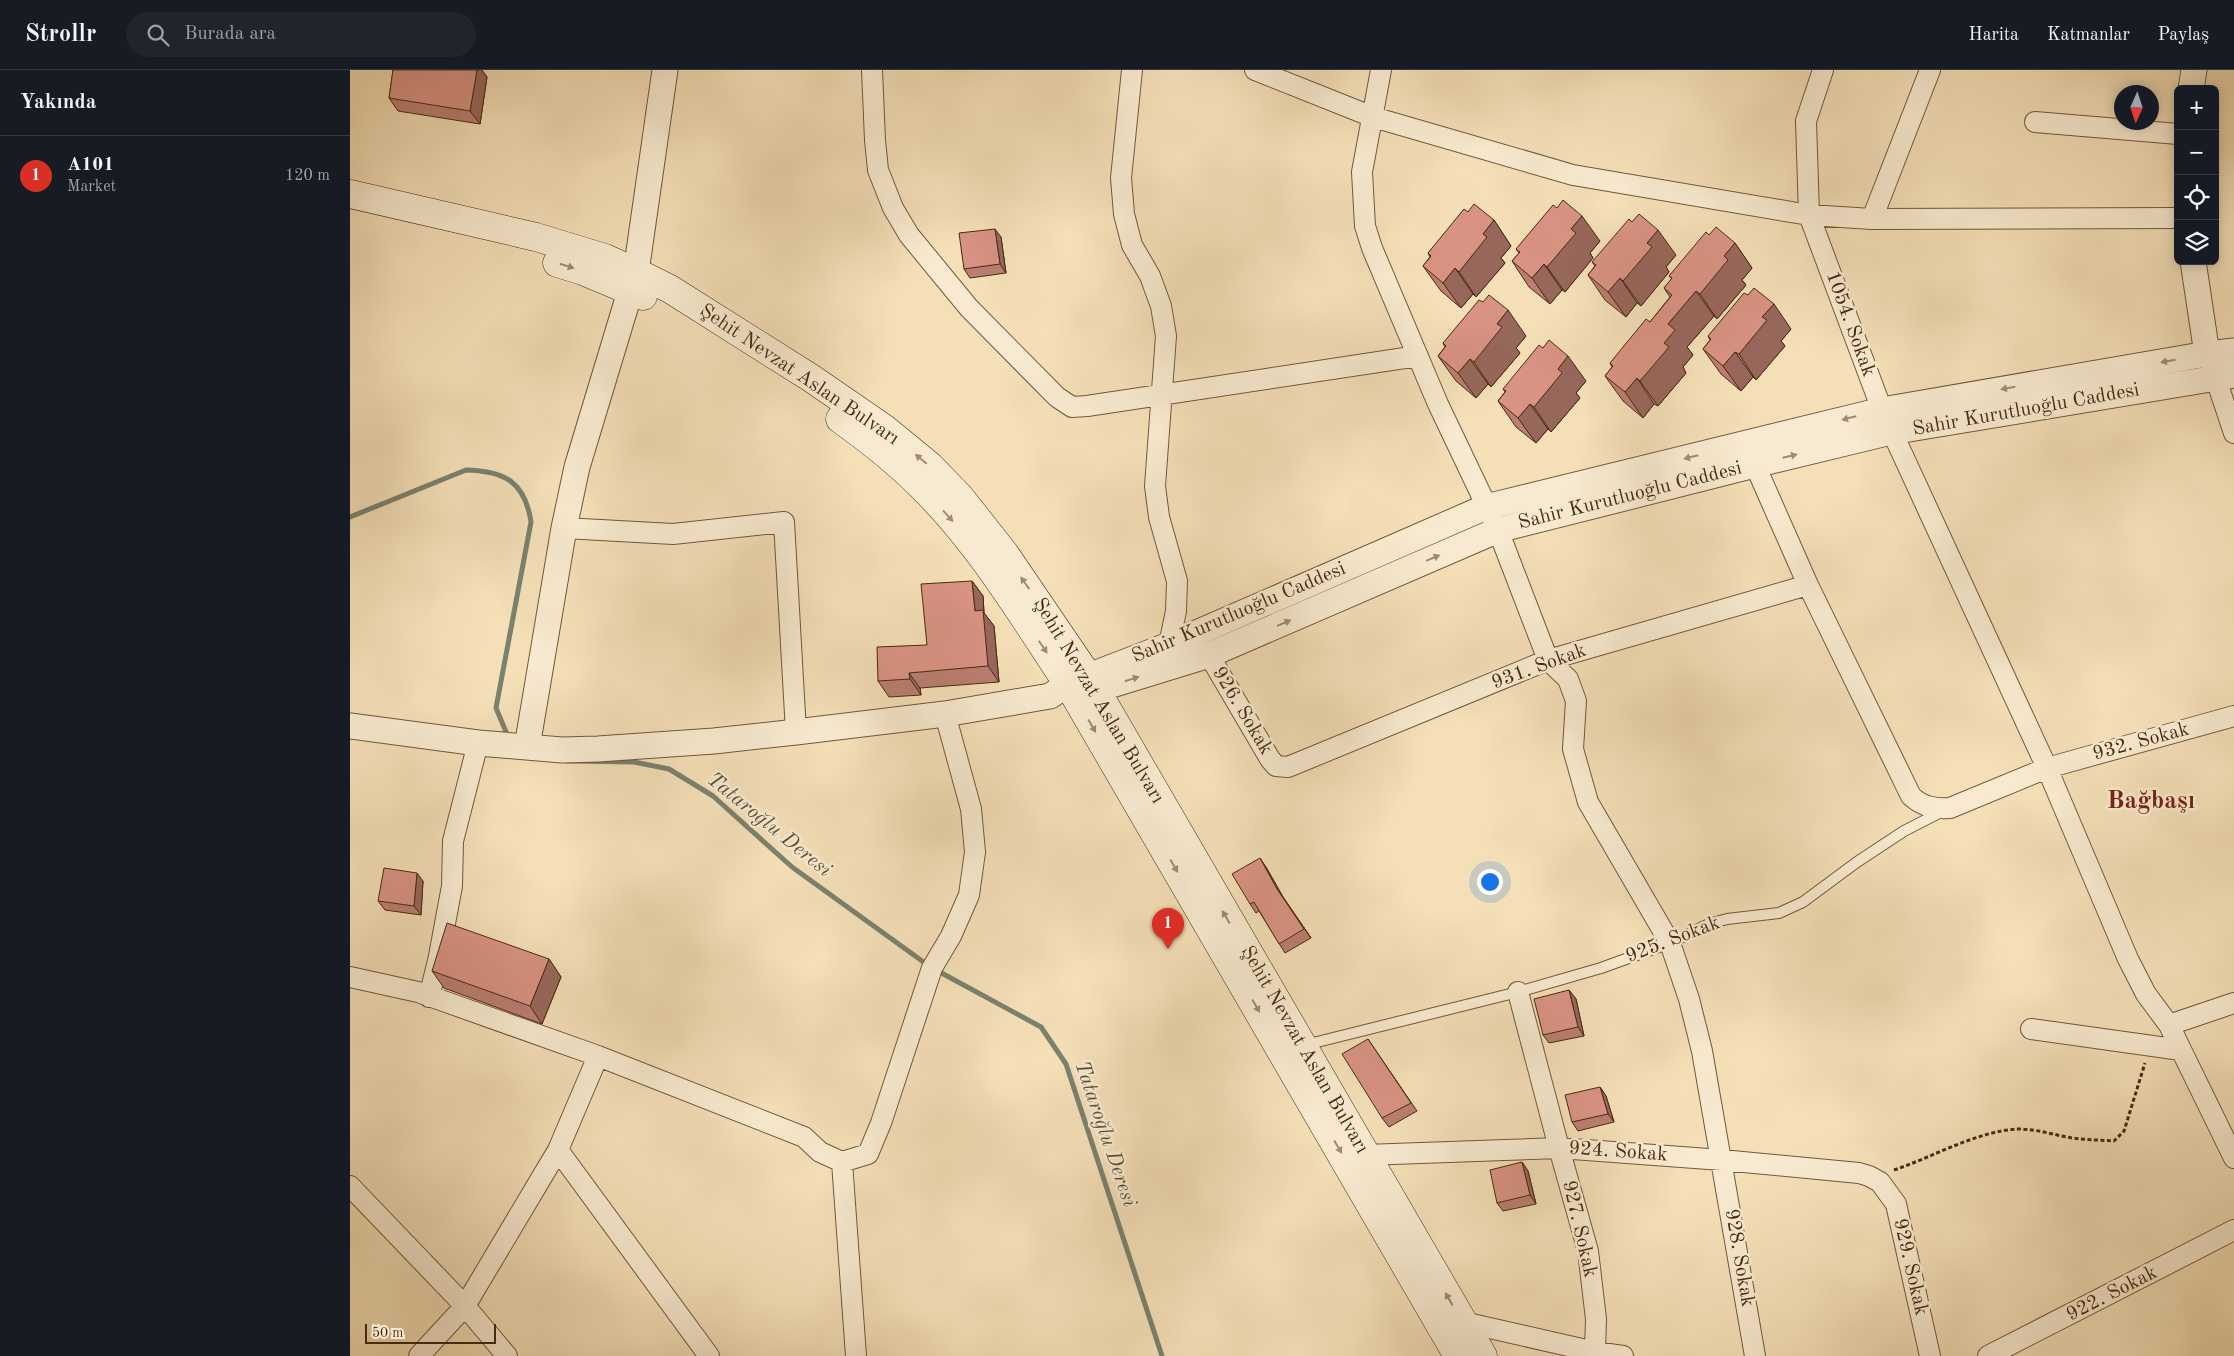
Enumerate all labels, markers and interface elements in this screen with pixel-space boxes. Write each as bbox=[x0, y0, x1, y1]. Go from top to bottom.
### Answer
search box bbox=[126, 12, 476, 57]
icon: search bbox=[144, 21, 172, 49]
text: Strollr bbox=[25, 23, 96, 47]
text: Burada ara bbox=[184, 25, 276, 44]
text: Harita bbox=[1968, 26, 2019, 44]
text: Katmanlar bbox=[2047, 26, 2130, 44]
text: Paylaş bbox=[2158, 26, 2209, 44]
north arrow bbox=[2114, 85, 2159, 130]
map controls bbox=[2174, 85, 2219, 265]
button: + bbox=[2174, 85, 2219, 130]
text: Yakında bbox=[20, 92, 96, 113]
button: − bbox=[2174, 130, 2219, 175]
text: A101 bbox=[67, 156, 114, 175]
text: 1 bbox=[31, 168, 41, 184]
text: 120 m bbox=[285, 168, 330, 184]
button: locate bbox=[2174, 175, 2219, 220]
text: Market bbox=[67, 179, 116, 195]
button: layers bbox=[2174, 220, 2219, 265]
one-way arrow bbox=[559, 262, 574, 270]
street label: 1054. Sokak bbox=[1822, 269, 1878, 379]
street label: Şehit Nevzat Aslan Bulvarı bbox=[696, 301, 902, 449]
one-way arrow bbox=[2160, 357, 2176, 365]
street label: Sahir Kurutluoğlu Caddesi bbox=[1911, 380, 2141, 440]
one-way arrow bbox=[2000, 385, 2016, 393]
one-way arrow bbox=[1841, 414, 1856, 422]
one-way arrow bbox=[1783, 452, 1798, 460]
one-way arrow bbox=[915, 453, 928, 464]
one-way arrow bbox=[1683, 453, 1698, 461]
street label: Sahir Kurutluoğlu Caddesi bbox=[1516, 458, 1744, 534]
one-way arrow bbox=[942, 509, 953, 522]
one-way arrow bbox=[1426, 554, 1440, 562]
street label: Sahir Kurutluoğlu Caddesi bbox=[1129, 559, 1349, 667]
one-way arrow bbox=[1020, 576, 1030, 590]
street label: Şehit Nevzat Aslan Bulvarı bbox=[1029, 595, 1167, 807]
one-way arrow bbox=[1277, 618, 1291, 626]
one-way arrow bbox=[1038, 640, 1048, 654]
street label: 931. Sokak bbox=[1489, 641, 1589, 693]
street label: 926. Sokak bbox=[1208, 663, 1276, 759]
one-way arrow bbox=[1124, 675, 1139, 683]
one-way arrow bbox=[1088, 719, 1097, 732]
street label: 932. Sokak bbox=[2091, 720, 2191, 764]
water label: Tataroğlu Deresi bbox=[703, 769, 835, 881]
district label: Bağbaşı bbox=[2107, 789, 2195, 814]
one-way arrow bbox=[1170, 860, 1179, 873]
your location bbox=[1477, 869, 1503, 895]
pin: 1 bbox=[1152, 908, 1184, 949]
one-way arrow bbox=[1222, 910, 1231, 923]
street label: 925. Sokak bbox=[1623, 913, 1723, 967]
street label: Şehit Nevzat Aslan Bulvarı bbox=[1236, 943, 1372, 1157]
one-way arrow bbox=[1252, 1000, 1261, 1013]
water label: Tataroğlu Deresi bbox=[1070, 1058, 1140, 1210]
street label: 924. Sokak bbox=[1568, 1139, 1668, 1165]
one-way arrow bbox=[1334, 1140, 1343, 1153]
street label: 927. Sokak bbox=[1558, 1179, 1600, 1279]
street label: 928. Sokak bbox=[1721, 1208, 1757, 1308]
street label: 929. Sokak bbox=[1889, 1217, 1931, 1317]
street label: 922. Sokak bbox=[2063, 1263, 2161, 1325]
one-way arrow bbox=[1445, 1292, 1454, 1305]
scale bar bbox=[365, 1321, 496, 1344]
text: 50 m bbox=[372, 1326, 403, 1340]

